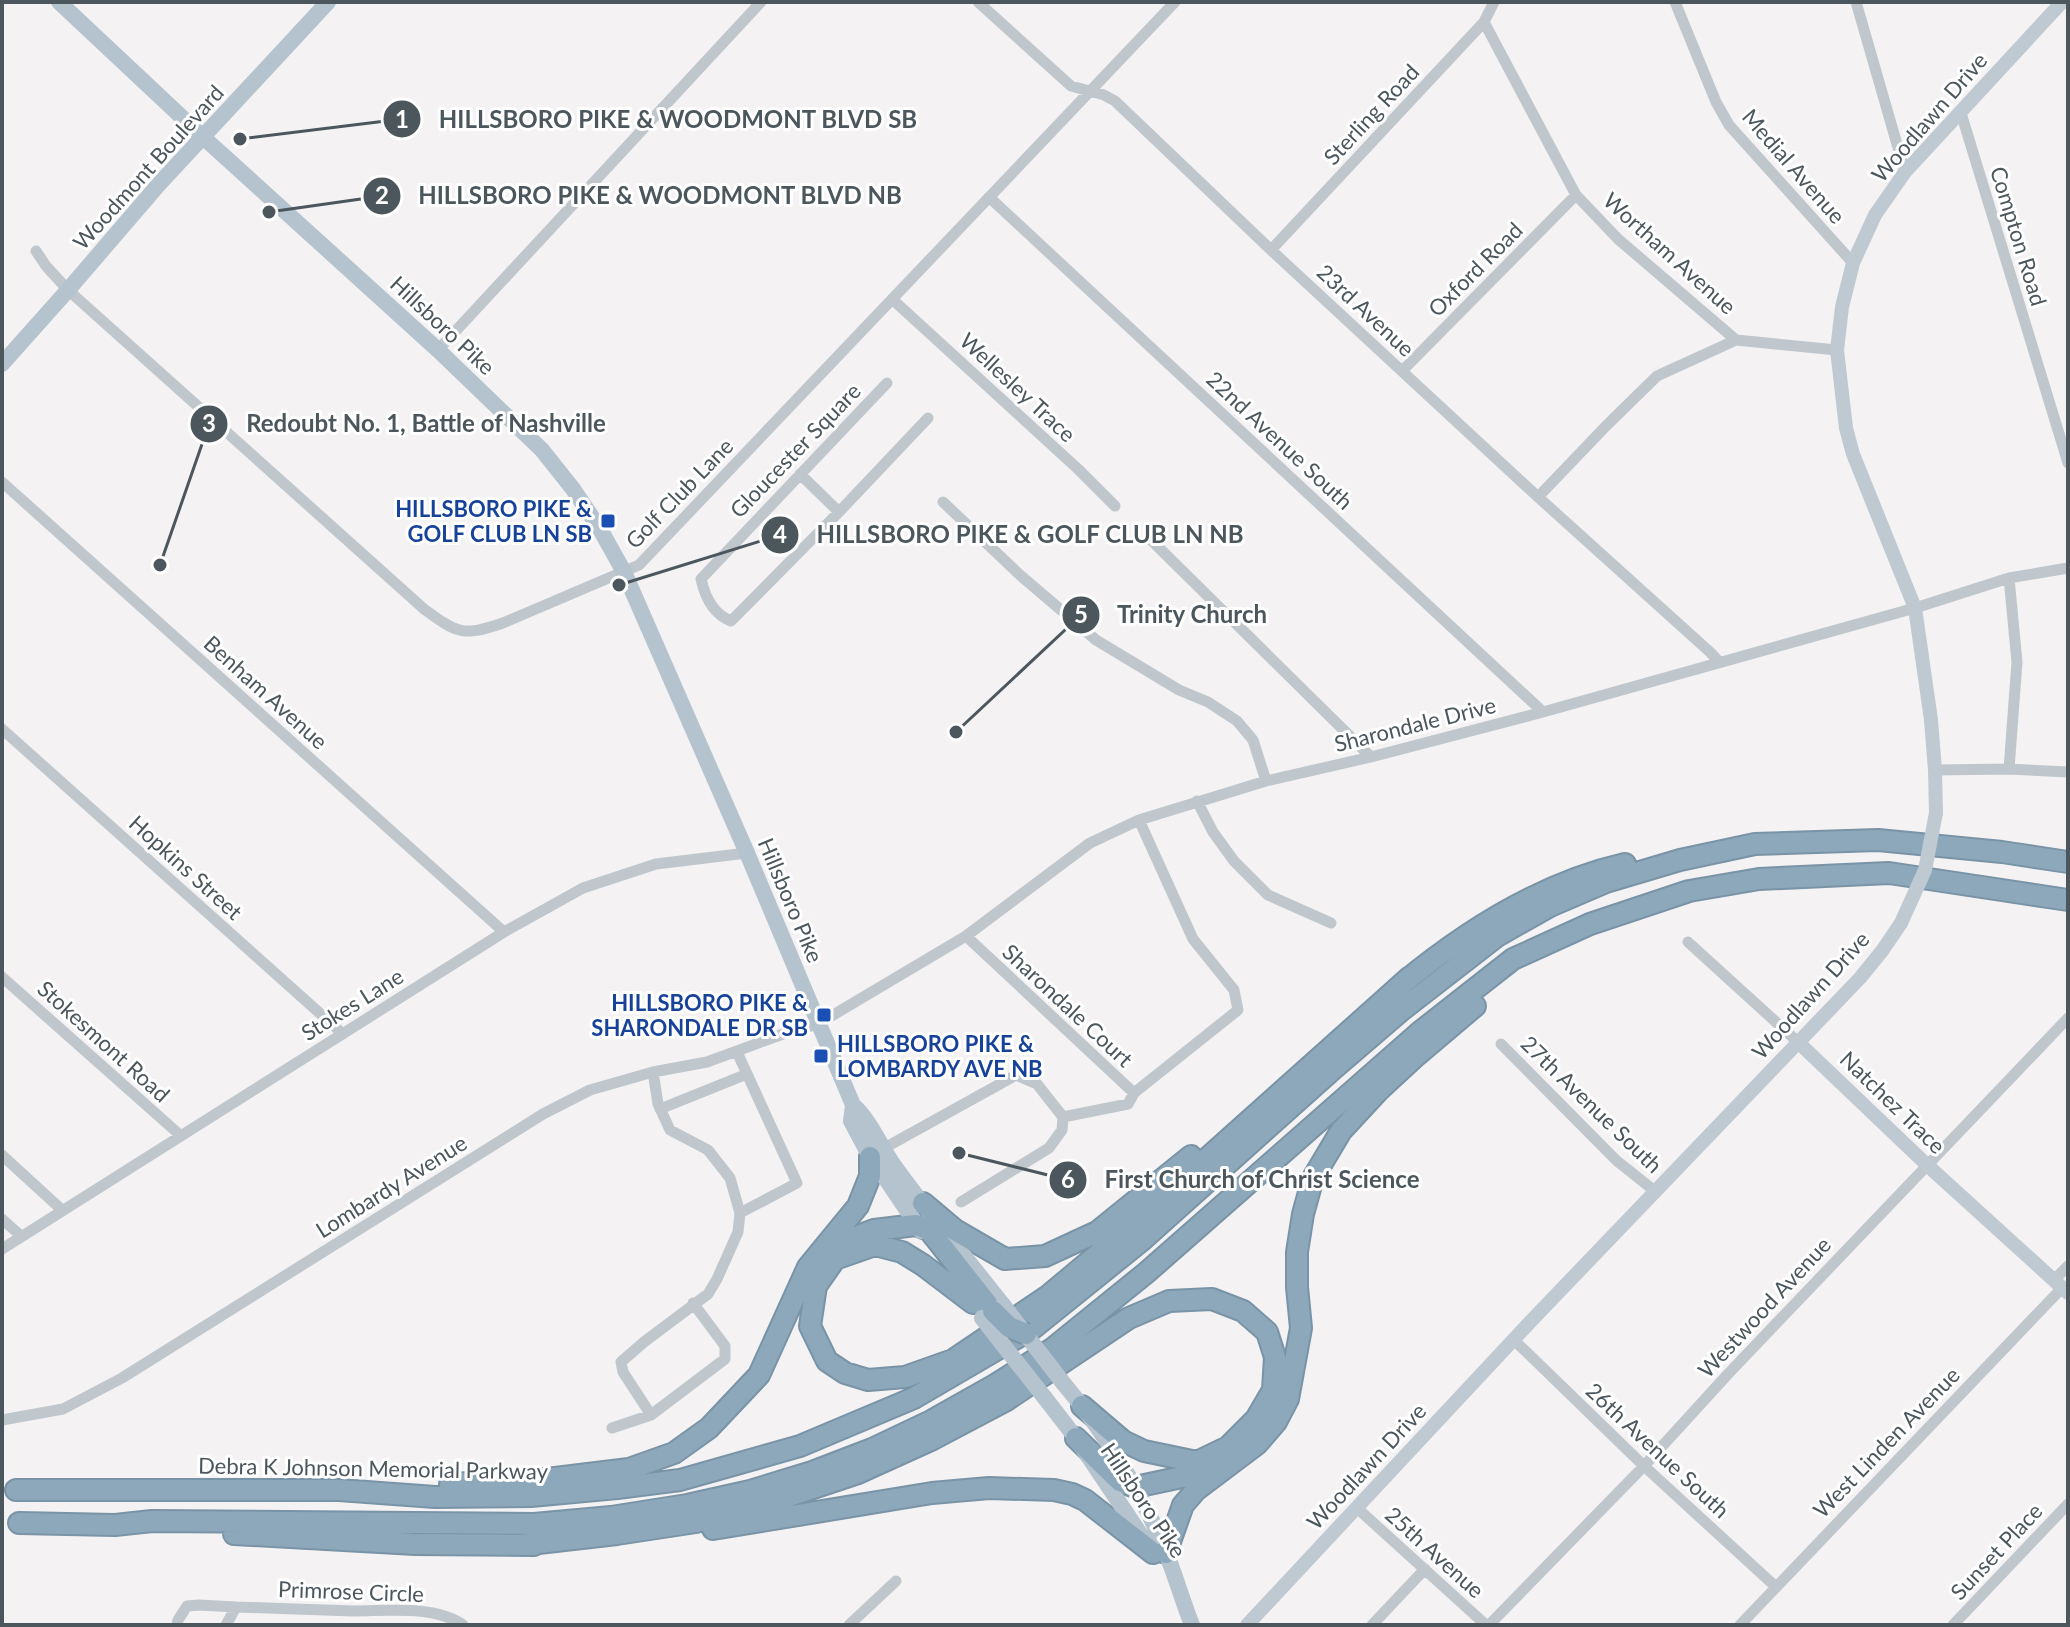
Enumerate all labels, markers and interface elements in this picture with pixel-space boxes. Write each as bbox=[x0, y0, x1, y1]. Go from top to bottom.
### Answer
street label: Woodlawn Drive bbox=[1866, 47, 1992, 187]
street label: Sterling Road bbox=[1318, 58, 1424, 170]
street label: Woodmont Boulevard bbox=[67, 79, 229, 255]
callout: HILLSBORO PIKE & WOODMONT BLVD SB bbox=[382, 95, 934, 143]
street label: Medial Avenue bbox=[1737, 103, 1851, 229]
text: 1 bbox=[395, 104, 409, 133]
text: HILLSBORO PIKE & WOODMONT BLVD SB bbox=[439, 104, 917, 133]
street label: Compton Road bbox=[1985, 163, 2053, 309]
callout: HILLSBORO PIKE & WOODMONT BLVD NB bbox=[362, 172, 918, 220]
text: 2 bbox=[375, 180, 389, 209]
text: HILLSBORO PIKE & WOODMONT BLVD NB bbox=[418, 180, 902, 209]
street label: Wortham Avenue bbox=[1598, 186, 1742, 320]
street label: Oxford Road bbox=[1422, 216, 1528, 322]
street label: 23rd Avenue bbox=[1312, 258, 1420, 362]
street label: Hillsboro Pike bbox=[385, 270, 501, 380]
street label: Wellesley Trace bbox=[955, 327, 1081, 447]
street label: 22nd Avenue South bbox=[1201, 365, 1359, 515]
street label: Gloucester Square bbox=[724, 377, 866, 523]
callout: Redoubt No. 1, Battle of Nashville bbox=[189, 400, 622, 448]
text: 3 bbox=[202, 408, 216, 437]
text: Redoubt No. 1, Battle of Nashville bbox=[246, 408, 606, 437]
street label: Golf Club Lane bbox=[620, 432, 738, 554]
place label: HILLSBORO PIKE & GOLF CLUB LN SB bbox=[395, 495, 592, 547]
callout: HILLSBORO PIKE & GOLF CLUB LN NB bbox=[760, 511, 1260, 559]
marker: HILLSBORO PIKE & GOLF CLUB LN SB bbox=[599, 512, 617, 530]
text: 4 bbox=[773, 519, 787, 548]
text: HILLSBORO PIKE & GOLF CLUB LN NB bbox=[816, 519, 1244, 548]
callout: Trinity Church bbox=[1061, 591, 1284, 639]
text: 5 bbox=[1074, 599, 1088, 628]
text: Trinity Church bbox=[1117, 599, 1267, 628]
street label: Benham Avenue bbox=[199, 629, 333, 755]
street label: Sharondale Drive bbox=[1331, 691, 1499, 757]
street label: Hopkins Street bbox=[124, 809, 248, 925]
street label: Hillsboro Pike bbox=[753, 834, 829, 966]
street label: Woodlawn Drive bbox=[1746, 926, 1874, 1064]
street label: Sharondale Court bbox=[997, 938, 1139, 1072]
street label: Stokes Lane bbox=[296, 962, 408, 1046]
street label: Stokesmont Road bbox=[32, 975, 176, 1107]
place label: HILLSBORO PIKE & SHARONDALE DR SB bbox=[591, 989, 808, 1041]
marker: HILLSBORO PIKE & SHARONDALE DR SB bbox=[815, 1006, 833, 1024]
place label: HILLSBORO PIKE & LOMBARDY AVE NB bbox=[837, 1030, 1043, 1082]
street label: 27th Avenue South bbox=[1516, 1030, 1668, 1178]
street label: Natchez Trace bbox=[1835, 1045, 1951, 1159]
marker: HILLSBORO PIKE & LOMBARDY AVE NB bbox=[812, 1047, 830, 1065]
street label: Lombardy Avenue bbox=[311, 1129, 471, 1243]
callout: First Church of Christ Science bbox=[1048, 1156, 1436, 1204]
text: 6 bbox=[1061, 1164, 1075, 1193]
text: First Church of Christ Science bbox=[1105, 1164, 1420, 1193]
street label: Westwood Avenue bbox=[1692, 1231, 1836, 1383]
street label: West Linden Avenue bbox=[1807, 1361, 1965, 1523]
street label: 26th Avenue South bbox=[1581, 1377, 1735, 1523]
street label: Woodlawn Drive bbox=[1301, 1397, 1431, 1535]
street label: Hillsboro Pike bbox=[1096, 1437, 1192, 1563]
street label: Debra K Johnson Memorial Parkway bbox=[198, 1451, 549, 1485]
street label: Sunset Place bbox=[1945, 1497, 2047, 1605]
street label: 25th Avenue bbox=[1380, 1501, 1490, 1603]
street label: Primrose Circle bbox=[278, 1575, 424, 1607]

